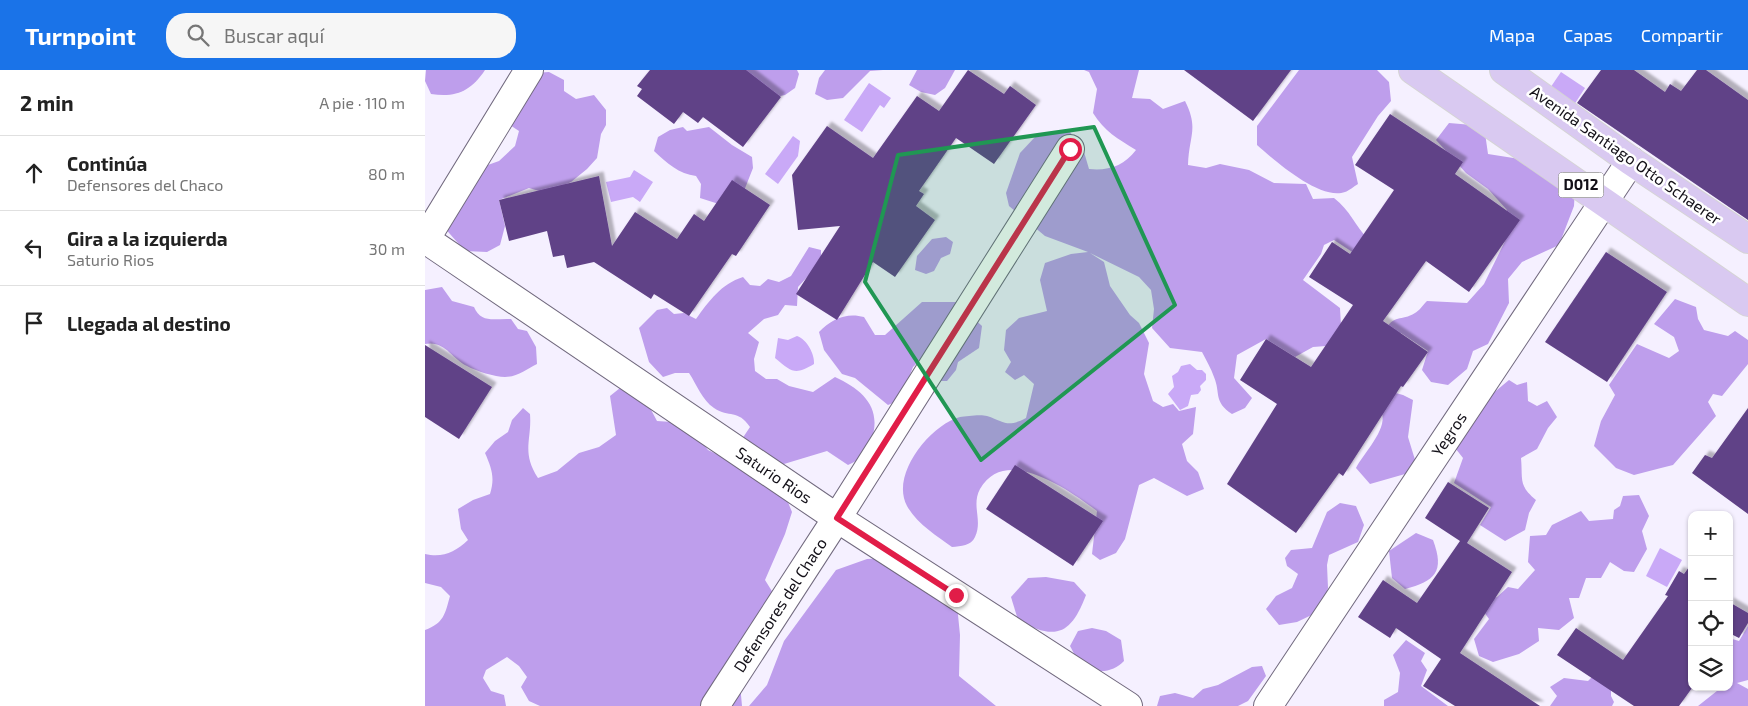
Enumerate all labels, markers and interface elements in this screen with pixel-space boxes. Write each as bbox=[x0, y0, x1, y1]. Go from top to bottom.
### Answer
search box bbox=[166, 13, 516, 58]
text: Turnpoint bbox=[25, 21, 136, 50]
icon: search bbox=[184, 21, 212, 49]
text: Buscar aquí bbox=[224, 24, 324, 47]
text: Mapa bbox=[1489, 24, 1535, 46]
text: Capas bbox=[1563, 24, 1613, 46]
text: Compartir bbox=[1641, 24, 1723, 46]
street label: Avenida Santiago Otto Schaerer bbox=[1527, 81, 1726, 228]
text: 2 min bbox=[20, 90, 74, 115]
text: A pie · 110 m bbox=[319, 93, 405, 112]
route start bbox=[1059, 138, 1082, 161]
text: Continúa bbox=[67, 152, 147, 175]
icon: ahead bbox=[20, 159, 48, 187]
text: 80 m bbox=[368, 164, 405, 183]
road number: D012 bbox=[1559, 172, 1603, 198]
text: Defensores del Chaco bbox=[67, 175, 223, 194]
text: Gira a la izquierda bbox=[67, 227, 228, 250]
icon: left bbox=[20, 234, 48, 262]
text: 30 m bbox=[369, 239, 405, 258]
text: Saturio Rios bbox=[67, 250, 154, 269]
icon: arrive bbox=[20, 309, 48, 337]
text: Llegada al destino bbox=[67, 312, 231, 335]
street label: Yegros bbox=[1427, 408, 1470, 459]
street label: Saturio Rios bbox=[733, 442, 816, 507]
map controls bbox=[1688, 511, 1733, 691]
button: + bbox=[1688, 511, 1733, 556]
street label: Defensores del Chaco bbox=[729, 534, 830, 676]
button: − bbox=[1688, 556, 1733, 601]
route end bbox=[945, 584, 968, 607]
button: locate bbox=[1688, 601, 1733, 646]
button: layers bbox=[1688, 646, 1733, 691]

